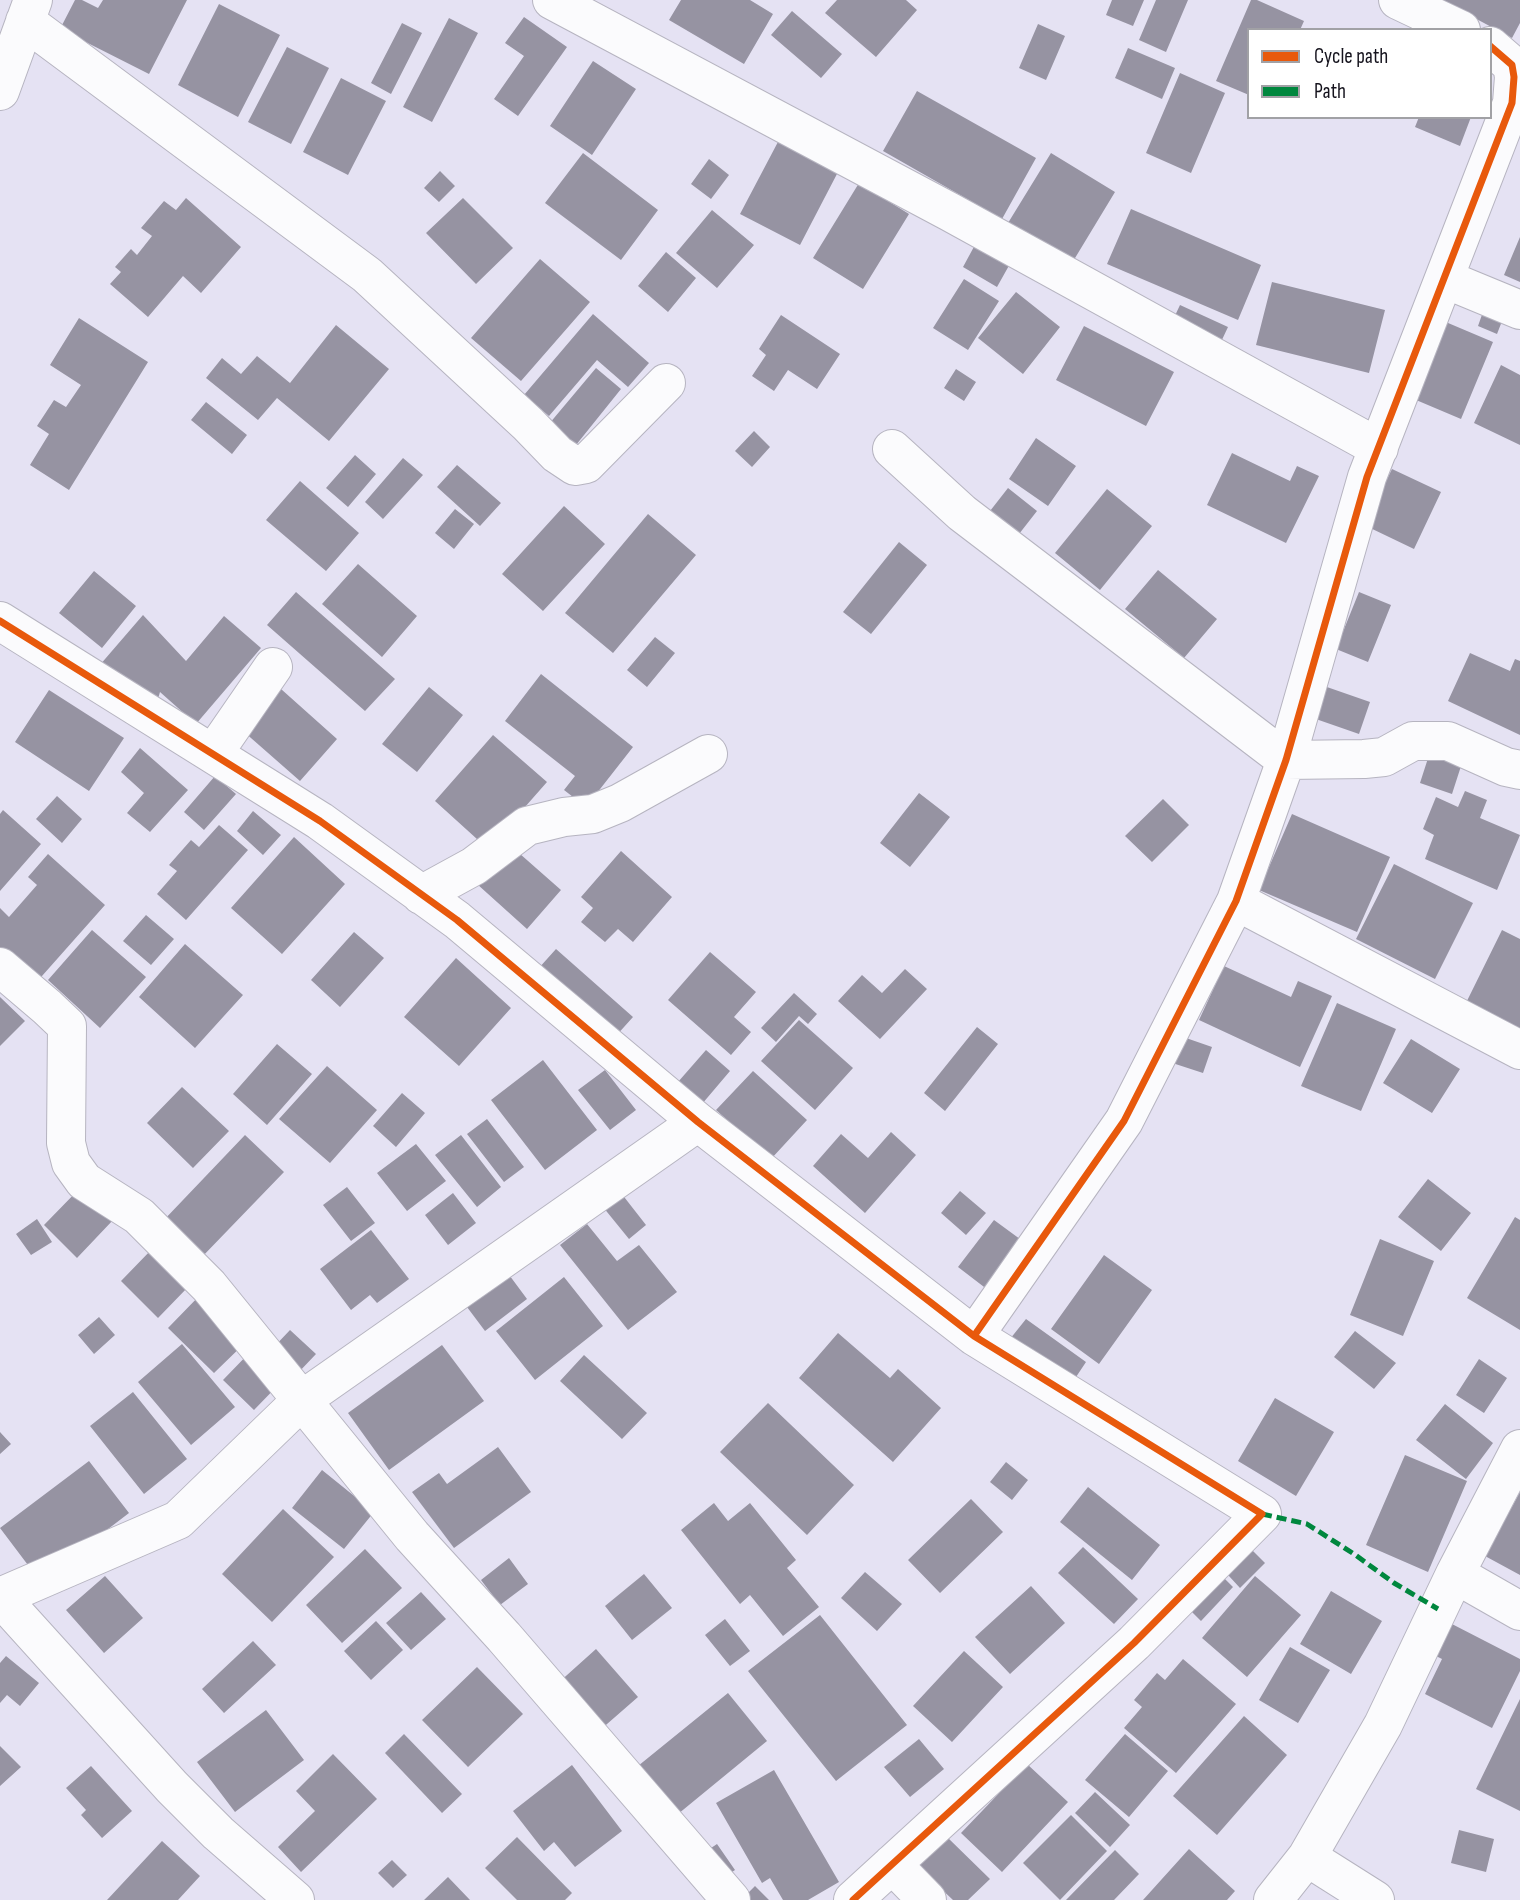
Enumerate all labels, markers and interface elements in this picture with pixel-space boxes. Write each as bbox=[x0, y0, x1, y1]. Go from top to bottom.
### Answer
legend bbox=[1247, 28, 1492, 119]
text: Cycle path bbox=[1314, 44, 1388, 69]
text: Path bbox=[1314, 79, 1346, 104]

